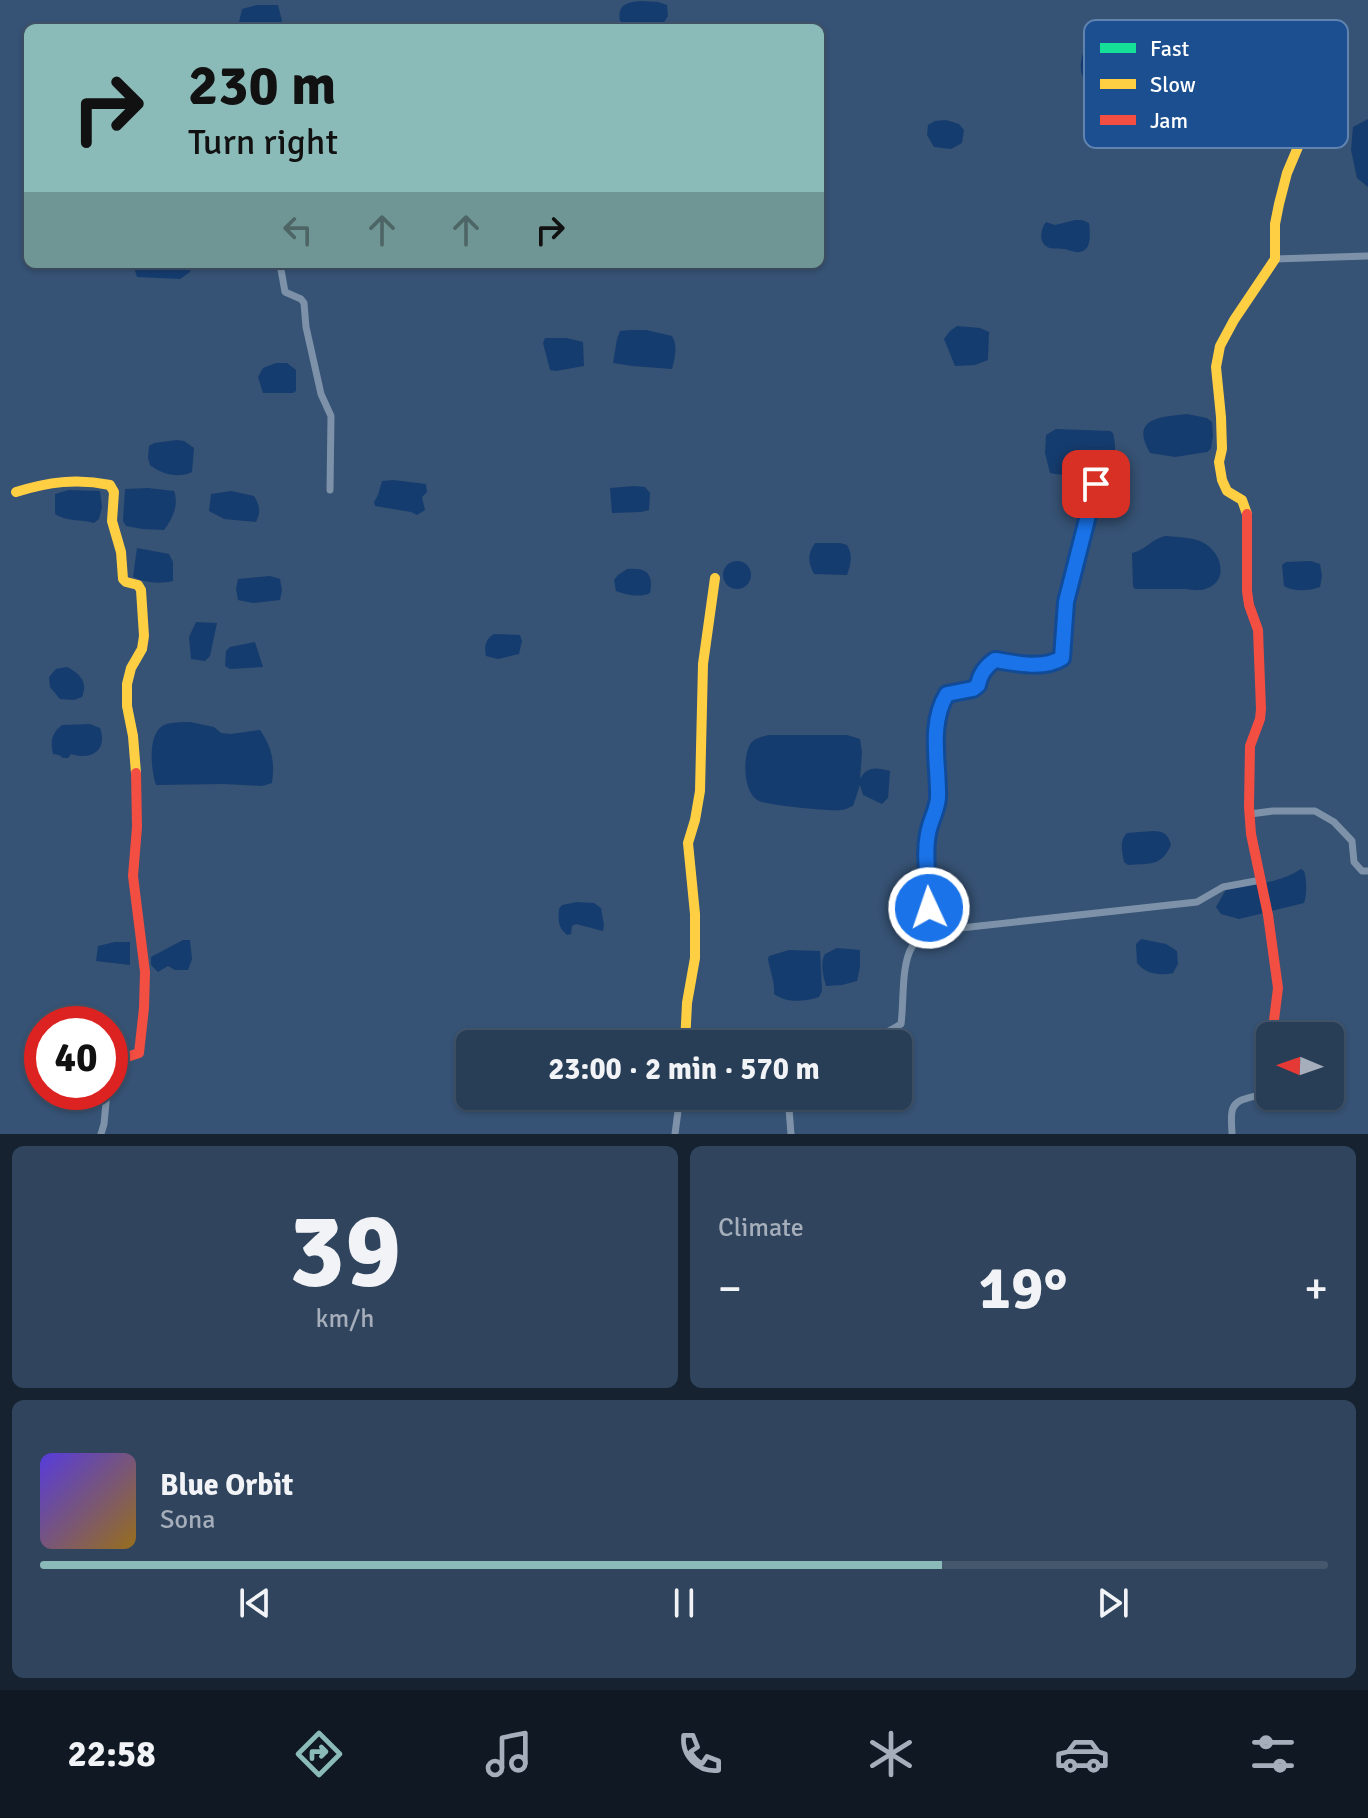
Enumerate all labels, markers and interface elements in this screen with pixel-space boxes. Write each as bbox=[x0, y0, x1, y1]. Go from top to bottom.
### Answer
legend bbox=[1084, 20, 1348, 148]
text: Fast bbox=[1150, 35, 1190, 62]
text: 230 m bbox=[188, 51, 336, 120]
icon: right bbox=[56, 56, 160, 160]
text: Slow bbox=[1150, 71, 1196, 98]
text: Jam bbox=[1150, 107, 1188, 134]
text: Turn right bbox=[188, 120, 338, 165]
icon: left bbox=[276, 208, 320, 252]
icon: ahead bbox=[360, 208, 404, 252]
icon: ahead bbox=[444, 208, 488, 252]
icon: right bbox=[528, 208, 572, 252]
pin bbox=[1062, 450, 1130, 518]
icon: arrive bbox=[1074, 462, 1118, 506]
position arrow bbox=[887, 866, 971, 950]
speed limit sign: 40 bbox=[24, 1006, 128, 1110]
north arrow bbox=[1256, 1022, 1344, 1110]
map controls bbox=[1256, 1022, 1344, 1110]
text: 23:00 · 2 min · 570 m bbox=[548, 1051, 820, 1088]
text: 39 bbox=[289, 1187, 401, 1315]
text: Climate bbox=[718, 1212, 804, 1244]
text: 19° bbox=[979, 1252, 1067, 1326]
text: − bbox=[718, 1262, 742, 1316]
text: + bbox=[1304, 1262, 1328, 1316]
text: km/h bbox=[316, 1303, 374, 1335]
text: Blue Orbit bbox=[160, 1467, 293, 1504]
text: Sona bbox=[160, 1504, 215, 1536]
icon: previous bbox=[233, 1581, 277, 1625]
icon: pause bbox=[662, 1581, 706, 1625]
icon: next bbox=[1091, 1581, 1135, 1625]
icon: directions bbox=[291, 1726, 347, 1782]
icon: music bbox=[481, 1726, 537, 1782]
icon: phone bbox=[672, 1726, 728, 1782]
icon: climate bbox=[863, 1726, 919, 1782]
icon: car bbox=[1054, 1726, 1110, 1782]
icon: filters bbox=[1245, 1726, 1301, 1782]
text: 22:58 bbox=[67, 1732, 156, 1777]

